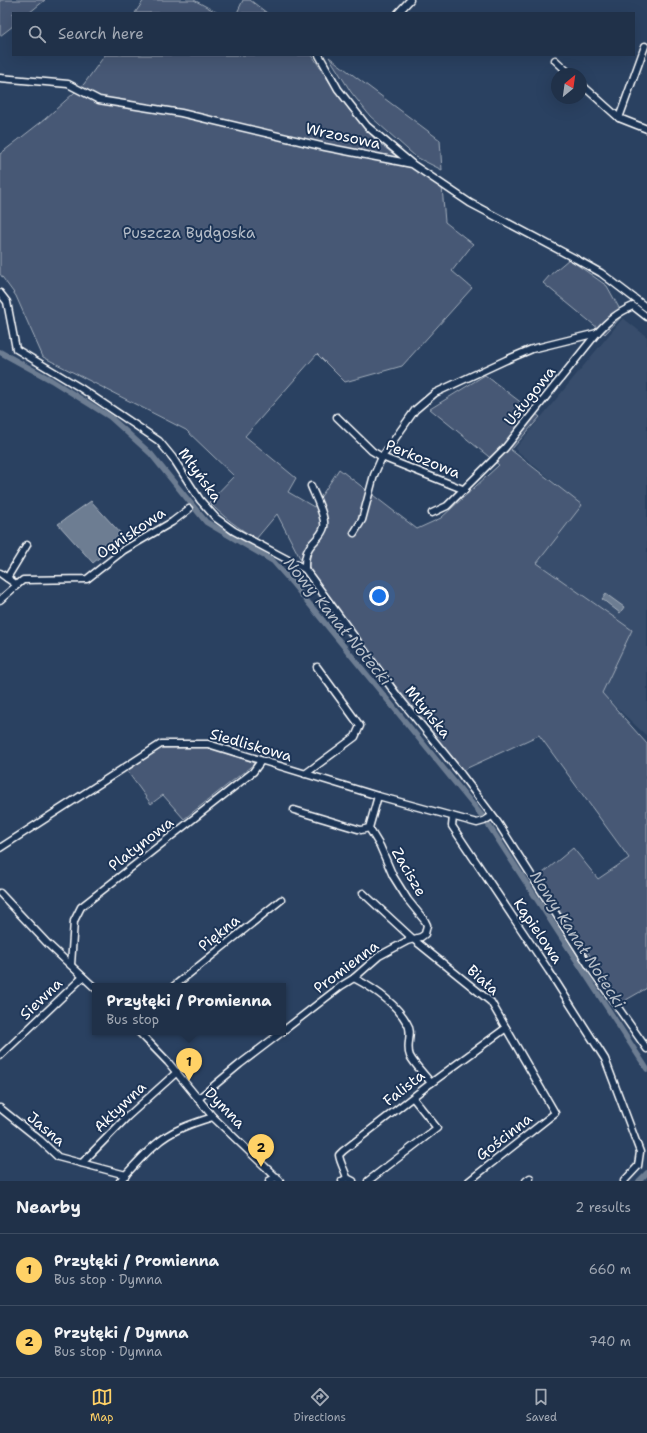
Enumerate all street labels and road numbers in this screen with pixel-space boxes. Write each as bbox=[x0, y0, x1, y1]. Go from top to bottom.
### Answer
street label: Wrzosowa bbox=[304, 118, 383, 154]
street label: Usługowa bbox=[500, 362, 561, 430]
street label: Perkozowa bbox=[383, 435, 464, 483]
street label: Młyńska bbox=[174, 444, 227, 507]
street label: Ogniskowa bbox=[93, 502, 170, 563]
street label: Młyńska bbox=[401, 682, 456, 743]
street label: Siedliskowa bbox=[208, 724, 295, 766]
street label: Platynowa bbox=[104, 812, 178, 876]
street label: Zacisze bbox=[387, 844, 431, 900]
street label: Kąpielowa bbox=[509, 894, 568, 968]
street label: Piękna bbox=[194, 910, 244, 956]
street label: Promienna bbox=[309, 936, 383, 998]
street label: Biała bbox=[463, 960, 504, 1000]
street label: Siewna bbox=[15, 973, 67, 1024]
street label: Falista bbox=[379, 1065, 430, 1111]
street label: Aktywna bbox=[90, 1077, 151, 1137]
street label: Dymna bbox=[200, 1083, 250, 1133]
street label: Jasna bbox=[23, 1107, 70, 1151]
street label: Gościnna bbox=[472, 1108, 537, 1165]

